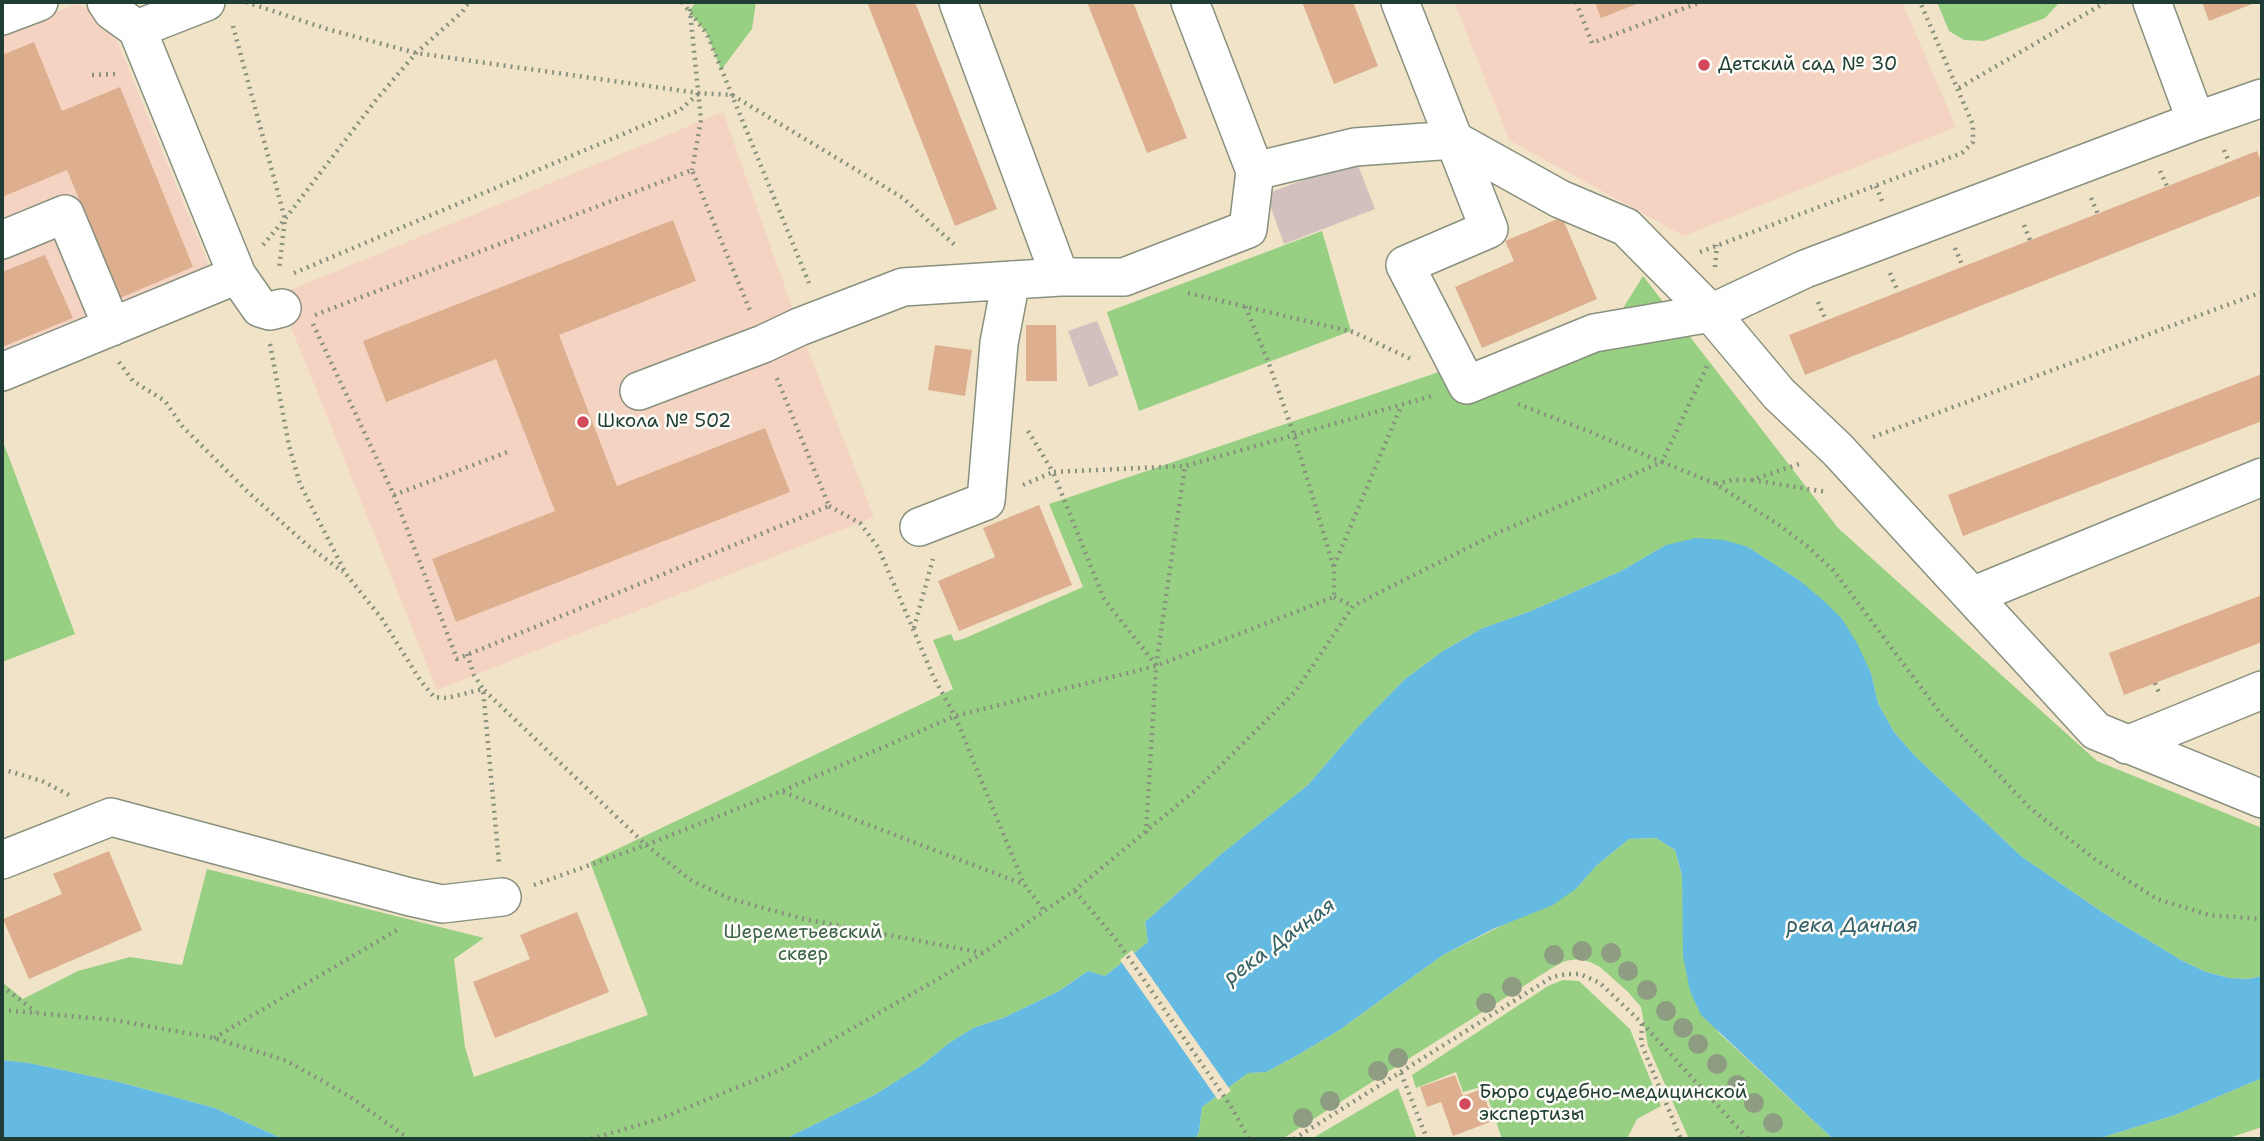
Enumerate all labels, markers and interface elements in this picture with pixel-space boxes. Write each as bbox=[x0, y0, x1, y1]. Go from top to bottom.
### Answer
place label: Детский сад № 30 bbox=[1718, 54, 1897, 76]
marker: Детский сад № 30 bbox=[1696, 57, 1712, 73]
place label: Школа № 502 bbox=[597, 411, 731, 433]
marker: Школа № 502 bbox=[575, 414, 591, 430]
water label: река Дачная bbox=[1219, 893, 1341, 991]
water label: река Дачная bbox=[1786, 914, 1918, 940]
park label: Шереметьевский сквер bbox=[724, 922, 882, 966]
place label: Бюро судебно-медицинской экспертизы bbox=[1479, 1082, 1747, 1126]
marker: Бюро судебно-медицинской экспертизы bbox=[1457, 1096, 1473, 1112]

